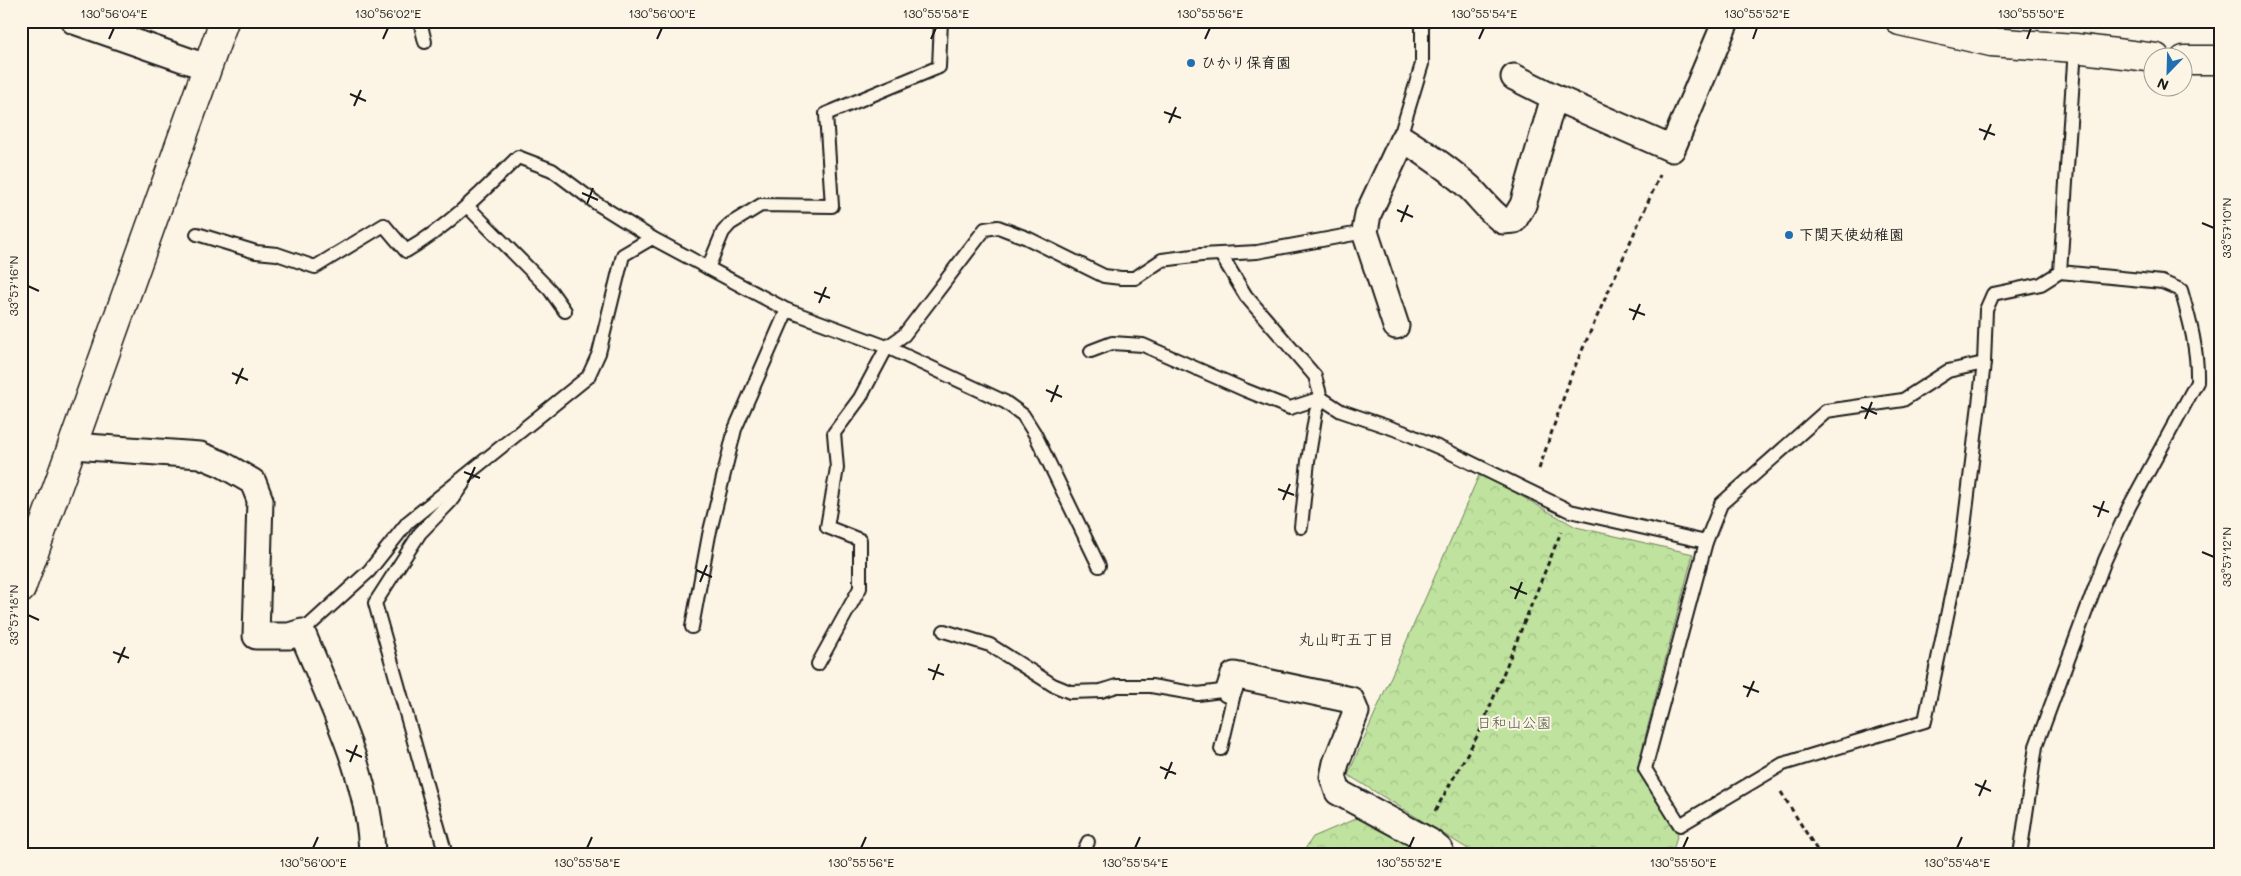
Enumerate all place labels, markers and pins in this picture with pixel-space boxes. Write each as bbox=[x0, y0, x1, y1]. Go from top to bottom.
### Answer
place label: ひかり保育園 bbox=[1201, 52, 1291, 72]
marker: ひかり保育園 bbox=[1185, 57, 1197, 69]
place label: 下関天使幼稚園 bbox=[1799, 224, 1904, 244]
marker: 下関天使幼稚園 bbox=[1783, 229, 1795, 241]

